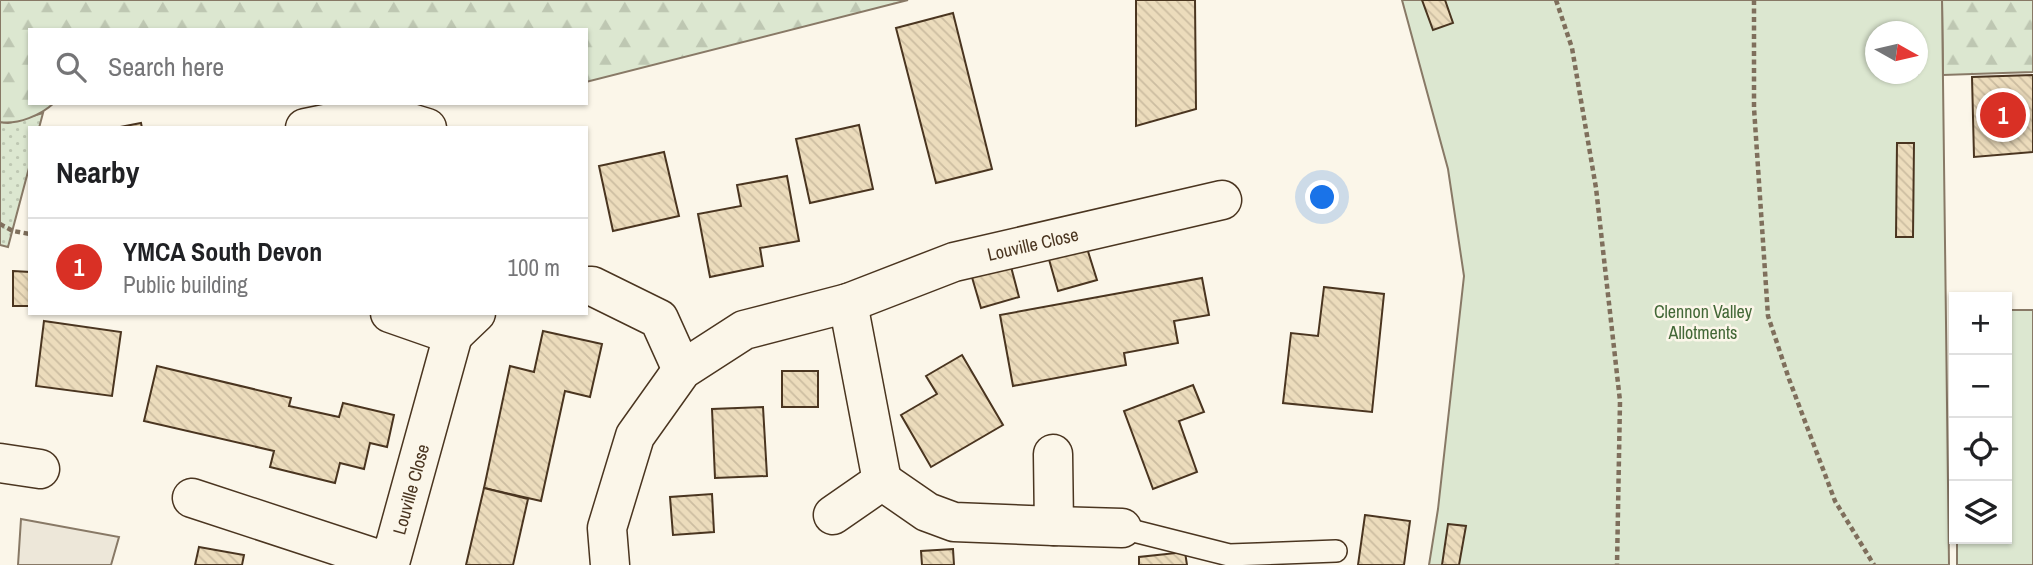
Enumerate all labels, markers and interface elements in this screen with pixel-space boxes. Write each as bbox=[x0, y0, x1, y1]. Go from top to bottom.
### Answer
north arrow bbox=[1865, 21, 1928, 84]
search box bbox=[28, 28, 588, 105]
icon: search bbox=[52, 48, 90, 86]
text: Search here bbox=[108, 49, 224, 84]
pin: 1 bbox=[1980, 89, 2026, 141]
text: Nearby bbox=[56, 152, 139, 192]
your location bbox=[1305, 180, 1339, 214]
street label: Louville Close bbox=[985, 221, 1081, 266]
text: YMCA South Devon bbox=[123, 234, 322, 269]
text: 1 bbox=[74, 252, 84, 283]
text: 100 m bbox=[508, 252, 560, 283]
text: Public building bbox=[123, 269, 248, 300]
map controls bbox=[1949, 292, 2012, 544]
button: + bbox=[1949, 292, 2012, 355]
park label: Clennon Valley Allotments bbox=[1654, 299, 1753, 345]
button: − bbox=[1949, 355, 2012, 418]
button: locate bbox=[1949, 418, 2012, 481]
street label: Louville Close bbox=[386, 441, 435, 537]
button: layers bbox=[1949, 481, 2012, 544]

